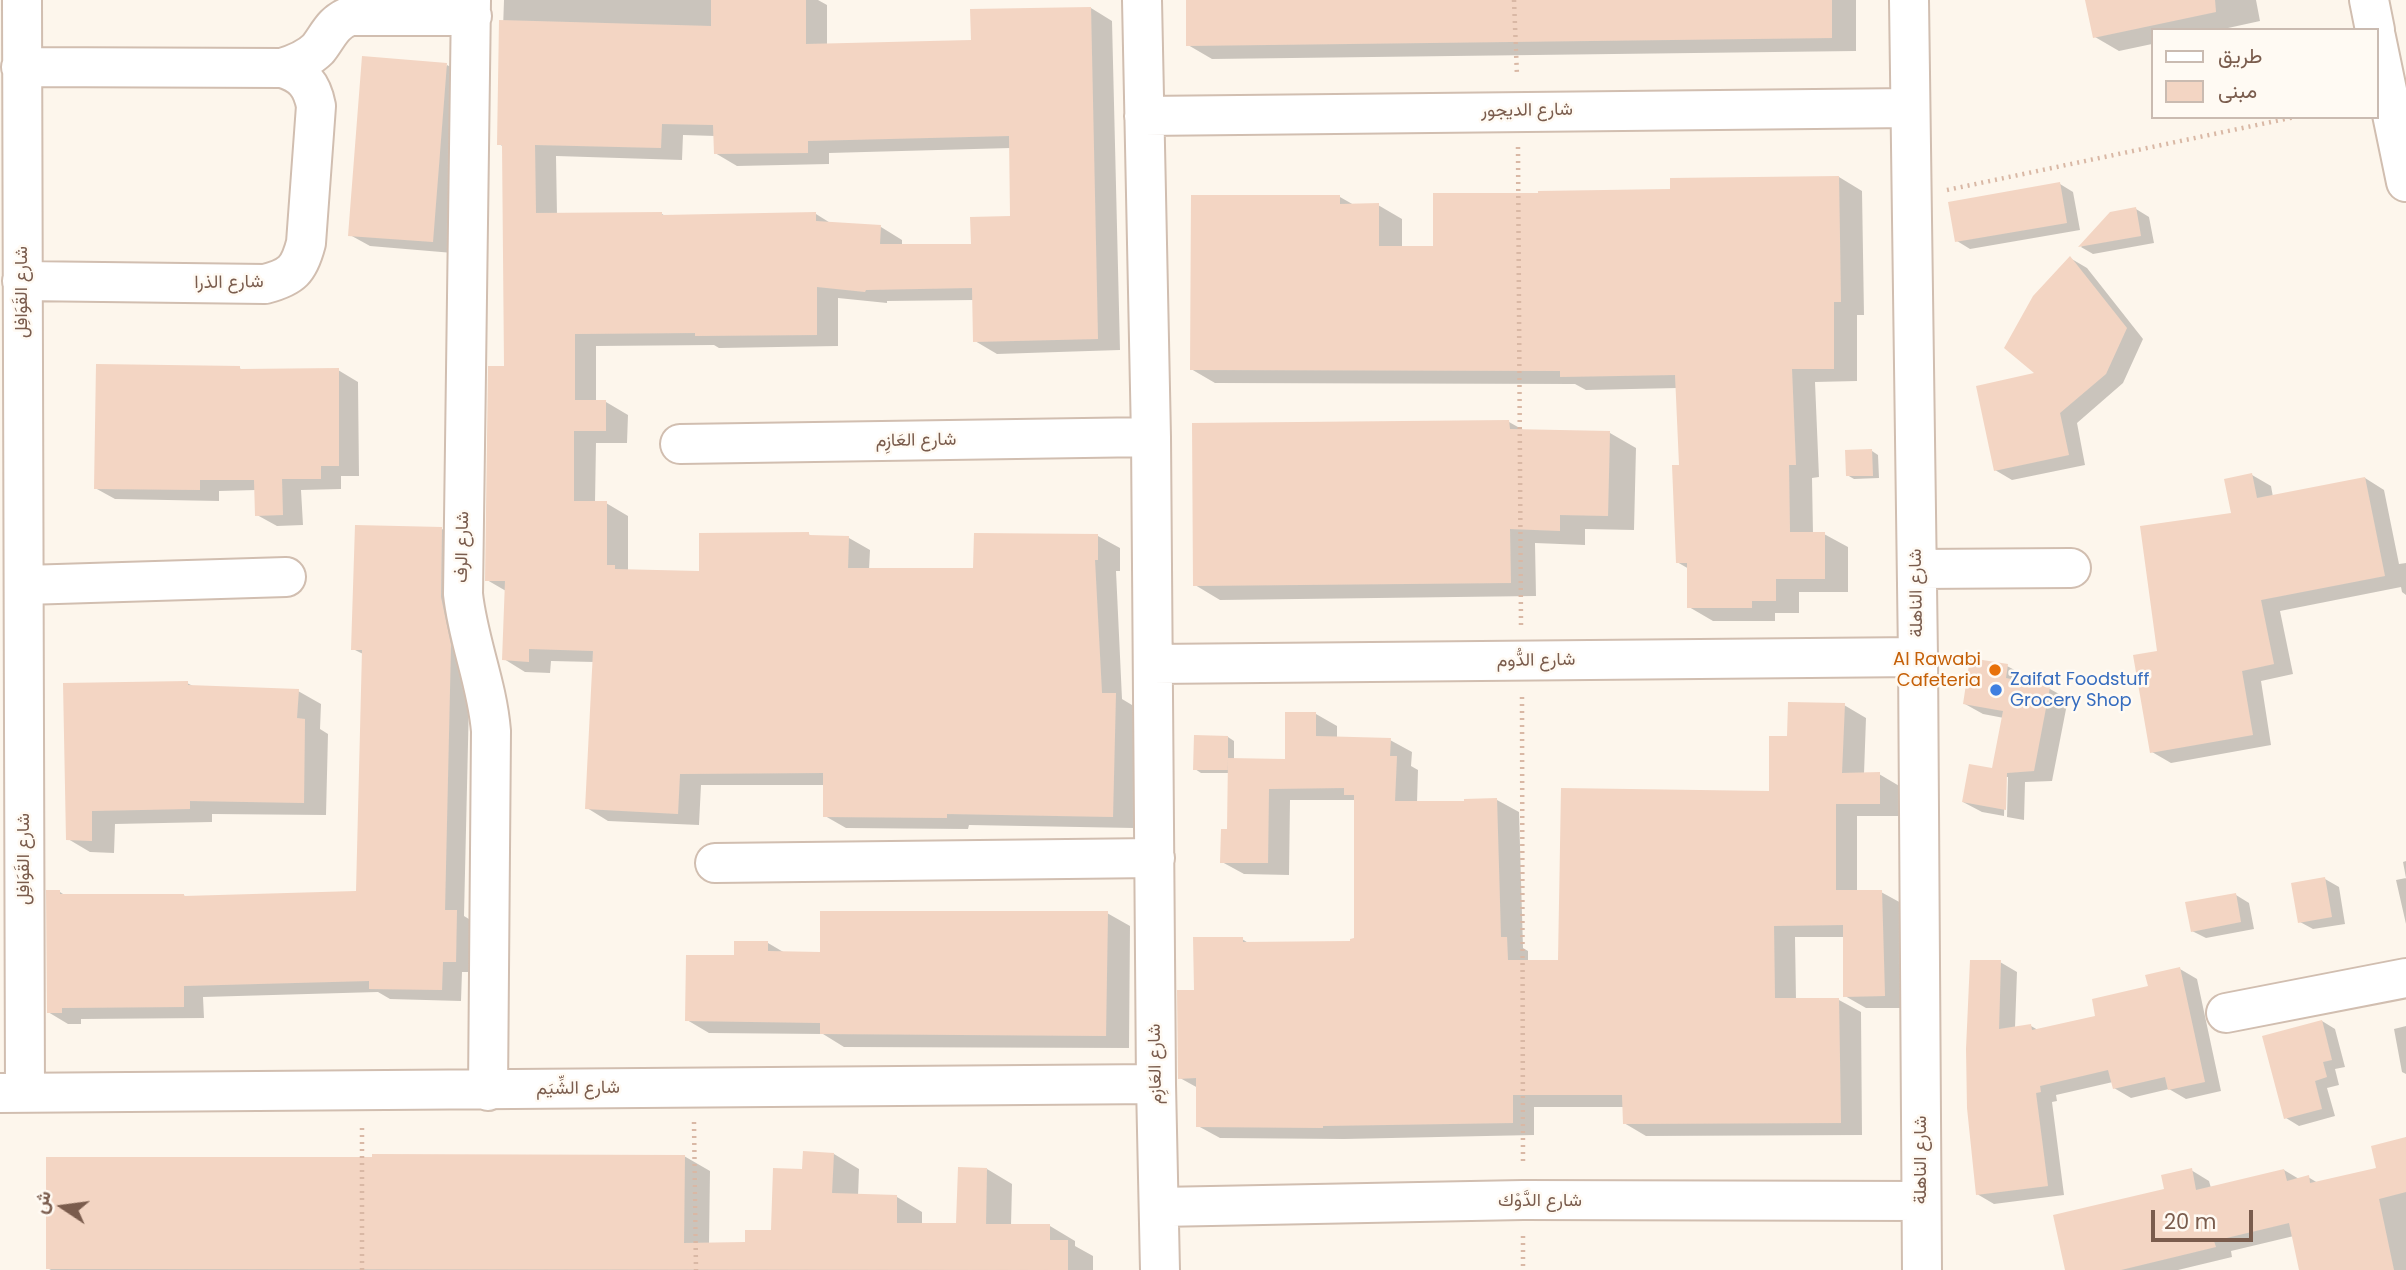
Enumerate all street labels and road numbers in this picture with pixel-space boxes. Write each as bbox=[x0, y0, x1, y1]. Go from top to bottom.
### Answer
street label: شارع الديجور bbox=[1481, 99, 1573, 123]
street label: شارع القَوَافِل bbox=[11, 246, 33, 338]
street label: شارع الذرا bbox=[194, 272, 264, 294]
street label: شارع العَازِم bbox=[875, 429, 957, 453]
street label: شارع الرف bbox=[452, 511, 474, 583]
street label: شارع الناهلة bbox=[1905, 548, 1929, 638]
street label: شارع الدُّوم bbox=[1496, 650, 1576, 672]
street label: شارع القَوَافِل bbox=[13, 813, 35, 905]
street label: شارع العَازِم bbox=[1144, 1023, 1168, 1105]
street label: شارع الشِّيَم bbox=[536, 1077, 620, 1101]
street label: شارع الناهلة bbox=[1910, 1116, 1932, 1204]
street label: شارع الدَّوْك bbox=[1498, 1190, 1582, 1212]

